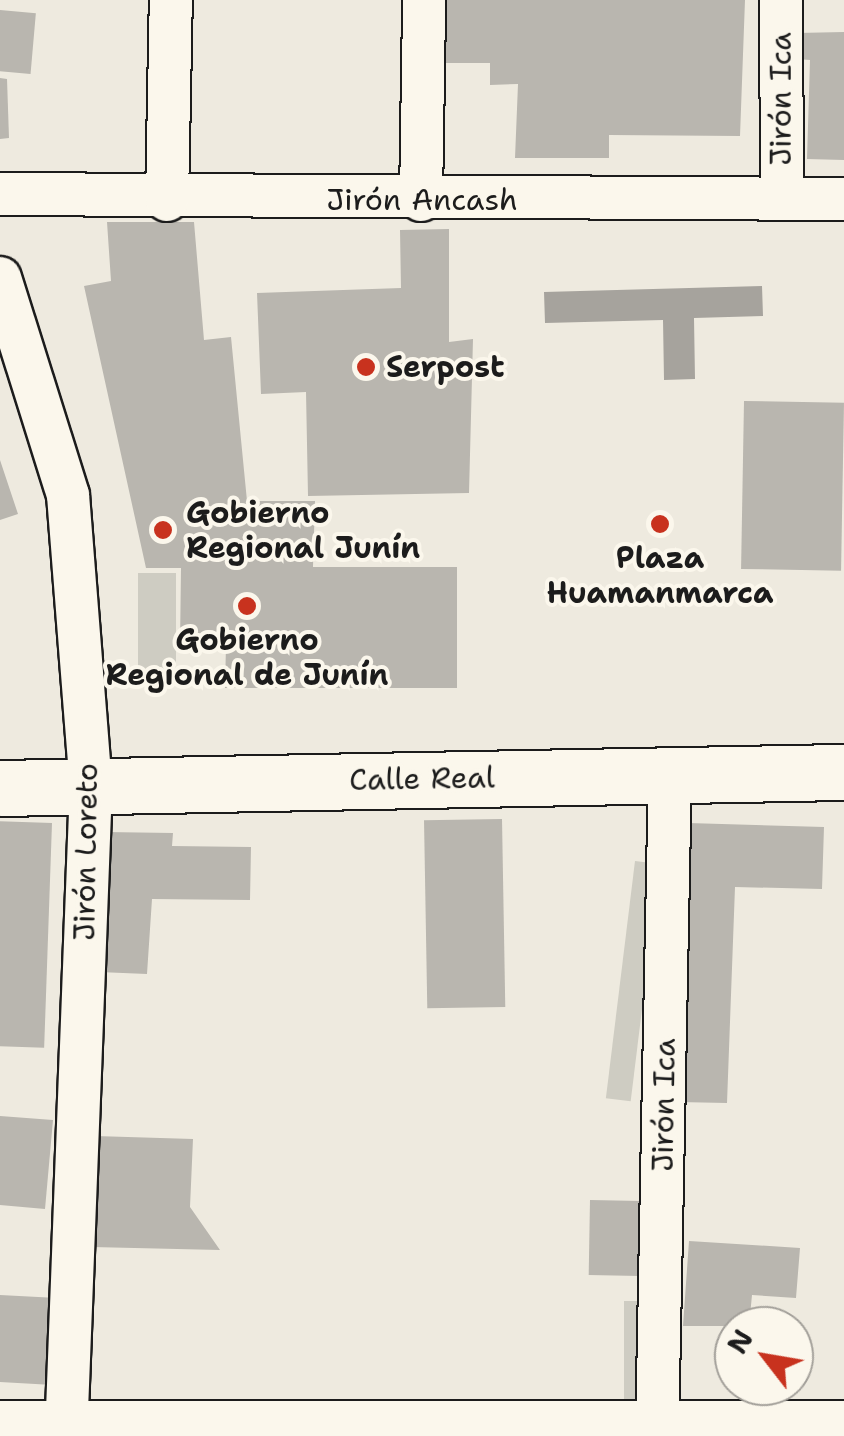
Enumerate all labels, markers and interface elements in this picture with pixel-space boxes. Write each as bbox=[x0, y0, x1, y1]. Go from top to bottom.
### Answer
street label: Jirón Ica bbox=[763, 32, 799, 166]
street label: Jirón Ancash bbox=[326, 182, 518, 218]
place label: Serpost bbox=[386, 349, 505, 385]
marker: Serpost bbox=[355, 356, 377, 378]
place label: Gobierno Regional Junín bbox=[186, 495, 420, 566]
marker: Plaza Huamanmarca bbox=[649, 513, 671, 535]
marker: Gobierno Regional Junín bbox=[150, 517, 176, 543]
place label: Plaza Huamanmarca bbox=[546, 540, 774, 610]
marker: Gobierno Regional de Junín bbox=[236, 595, 258, 617]
place label: Gobierno Regional de Junín bbox=[106, 622, 388, 692]
street label: Calle Real bbox=[349, 760, 495, 798]
street label: Jirón Loreto bbox=[66, 763, 106, 941]
street label: Jirón Ica bbox=[645, 1038, 683, 1172]
north arrow bbox=[714, 1306, 814, 1406]
text: N bbox=[718, 1322, 762, 1361]

